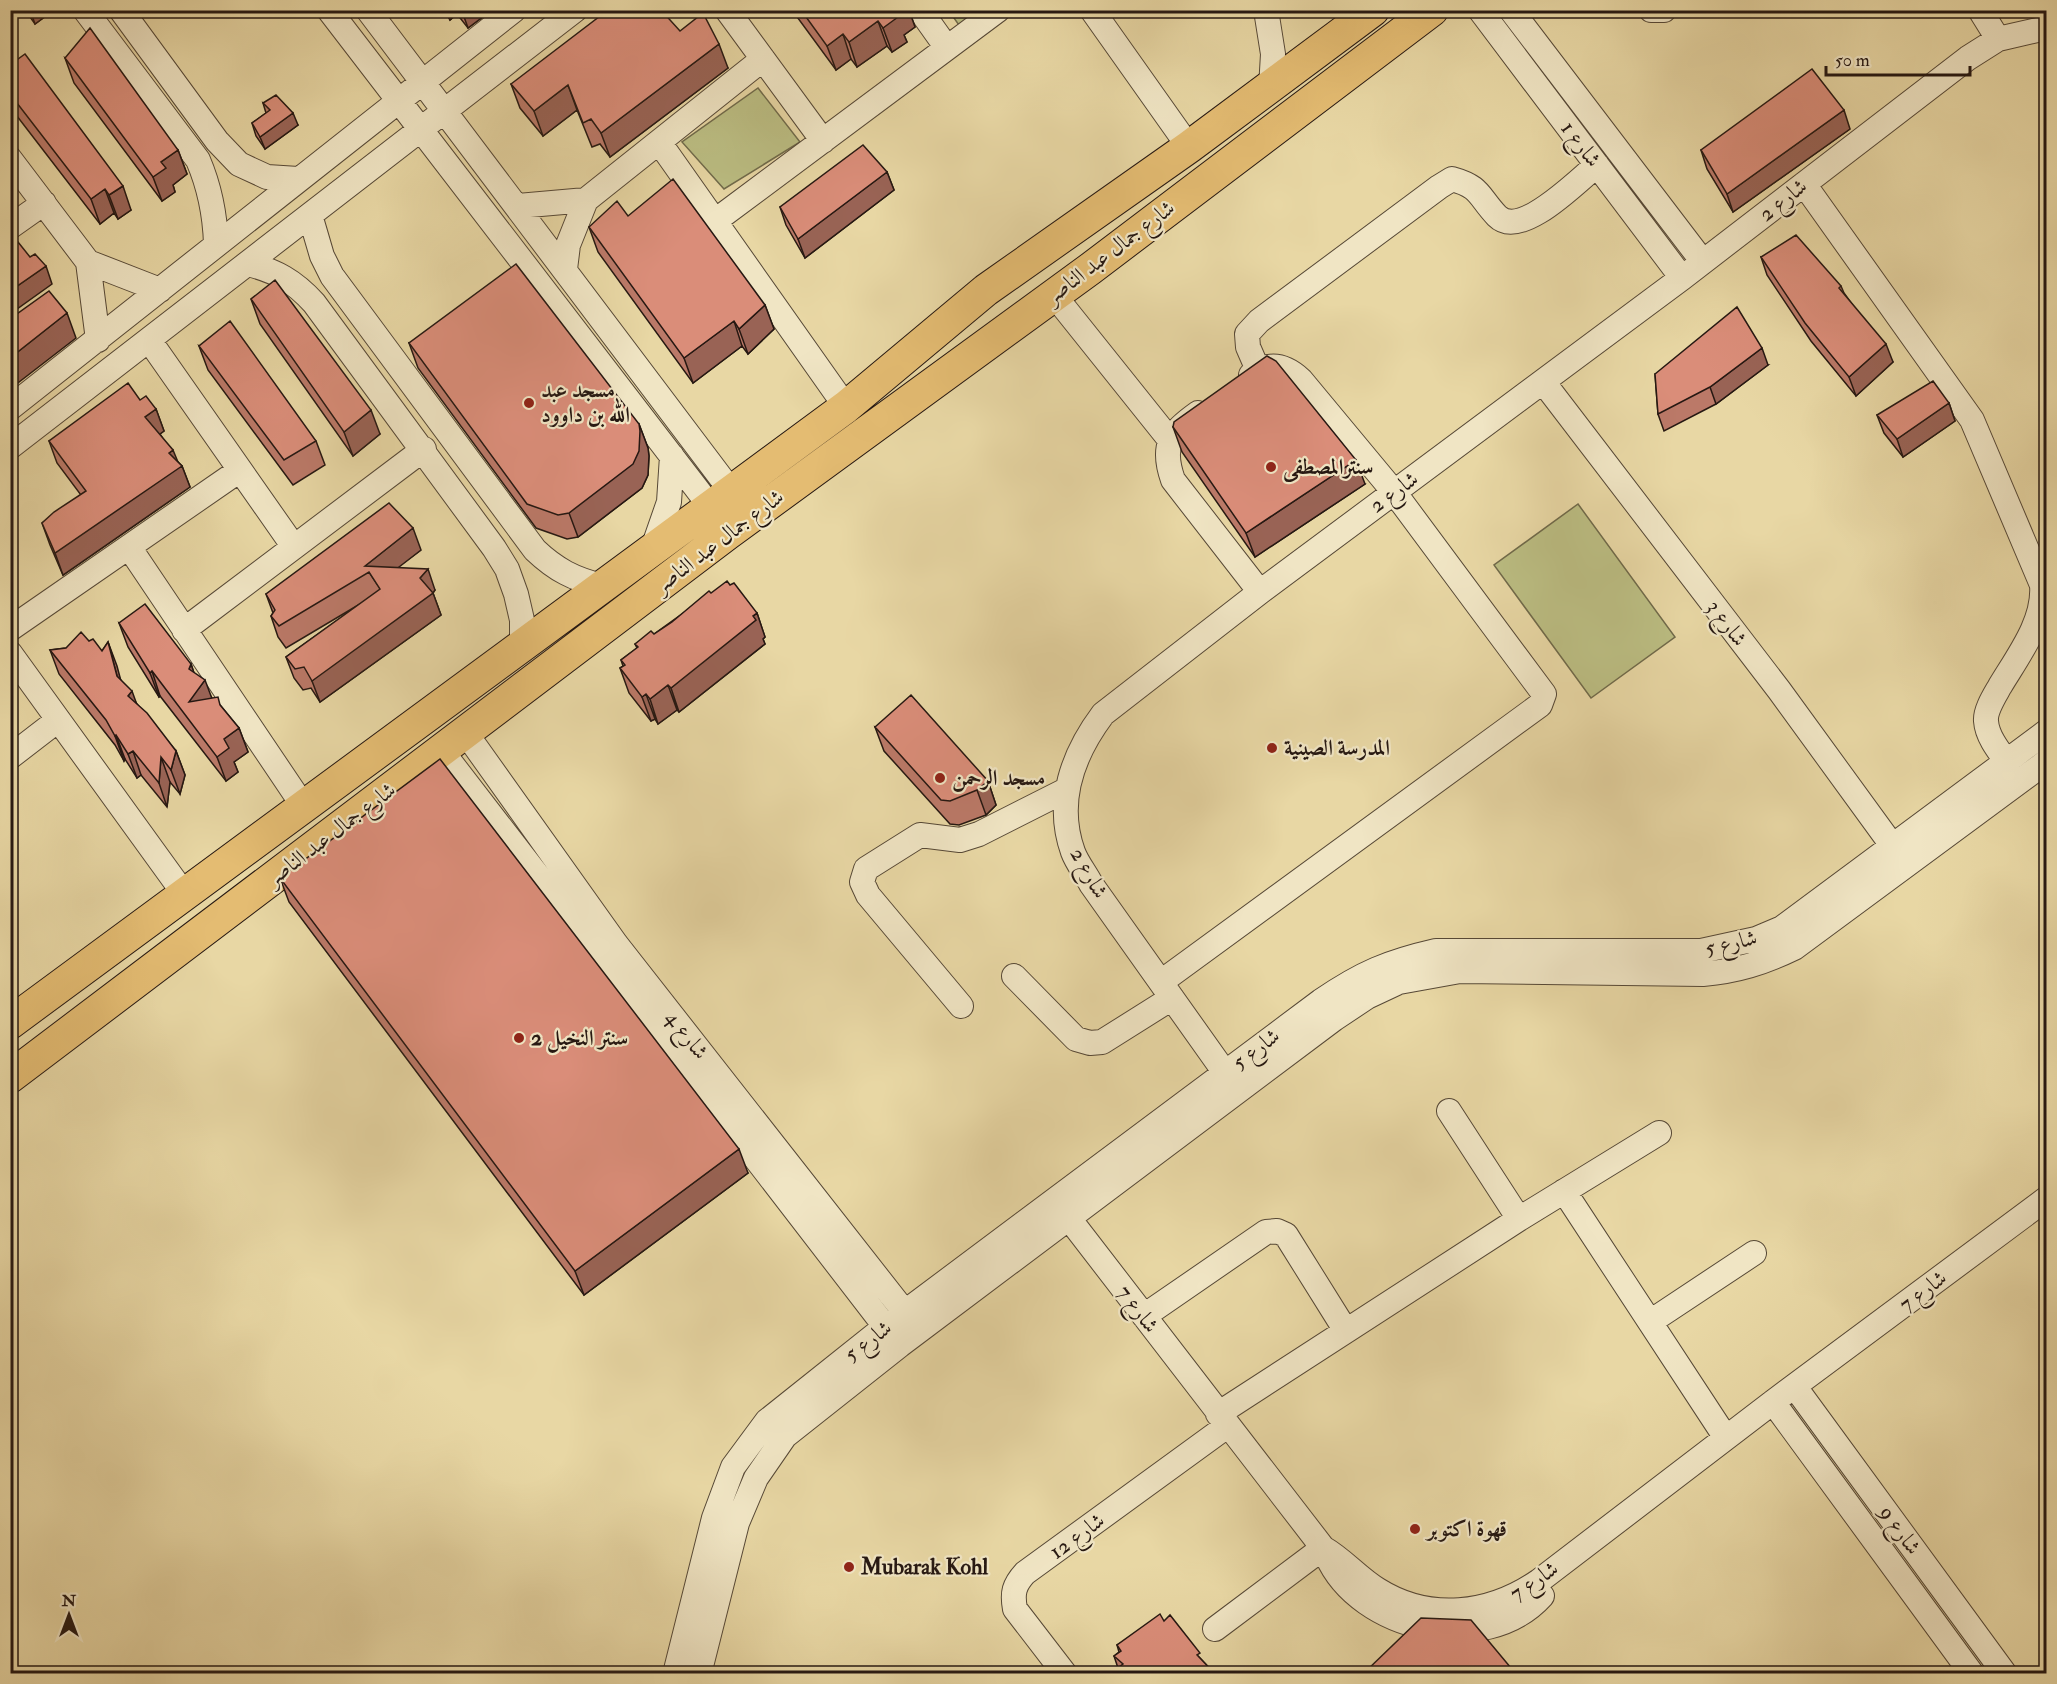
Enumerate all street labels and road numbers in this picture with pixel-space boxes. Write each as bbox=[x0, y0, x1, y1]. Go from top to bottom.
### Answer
street label: شارع 1 bbox=[1551, 115, 1607, 175]
street label: شارع 2 bbox=[1753, 172, 1815, 231]
street label: شارع جمال عبد الناصر bbox=[1038, 194, 1183, 314]
street label: شارع 2 bbox=[1364, 465, 1426, 522]
street label: شارع جمال عبد الناصر bbox=[647, 483, 792, 603]
street label: شارع 3 bbox=[1697, 594, 1754, 654]
street label: شارع جمال عبد الناصر bbox=[259, 776, 404, 896]
street label: شارع 2 bbox=[1060, 843, 1114, 905]
street label: شارع 5 bbox=[1702, 923, 1761, 966]
street label: شارع 4 bbox=[656, 1005, 715, 1068]
street label: شارع 5 bbox=[1227, 1022, 1288, 1079]
street label: شارع 7 bbox=[1893, 1264, 1955, 1321]
street label: شارع 7 bbox=[1108, 1279, 1165, 1341]
street label: شارع 5 bbox=[839, 1314, 900, 1371]
street label: شارع 9 bbox=[1868, 1498, 1927, 1562]
street label: شارع 12 bbox=[1044, 1506, 1113, 1569]
street label: شارع 7 bbox=[1504, 1555, 1566, 1611]

